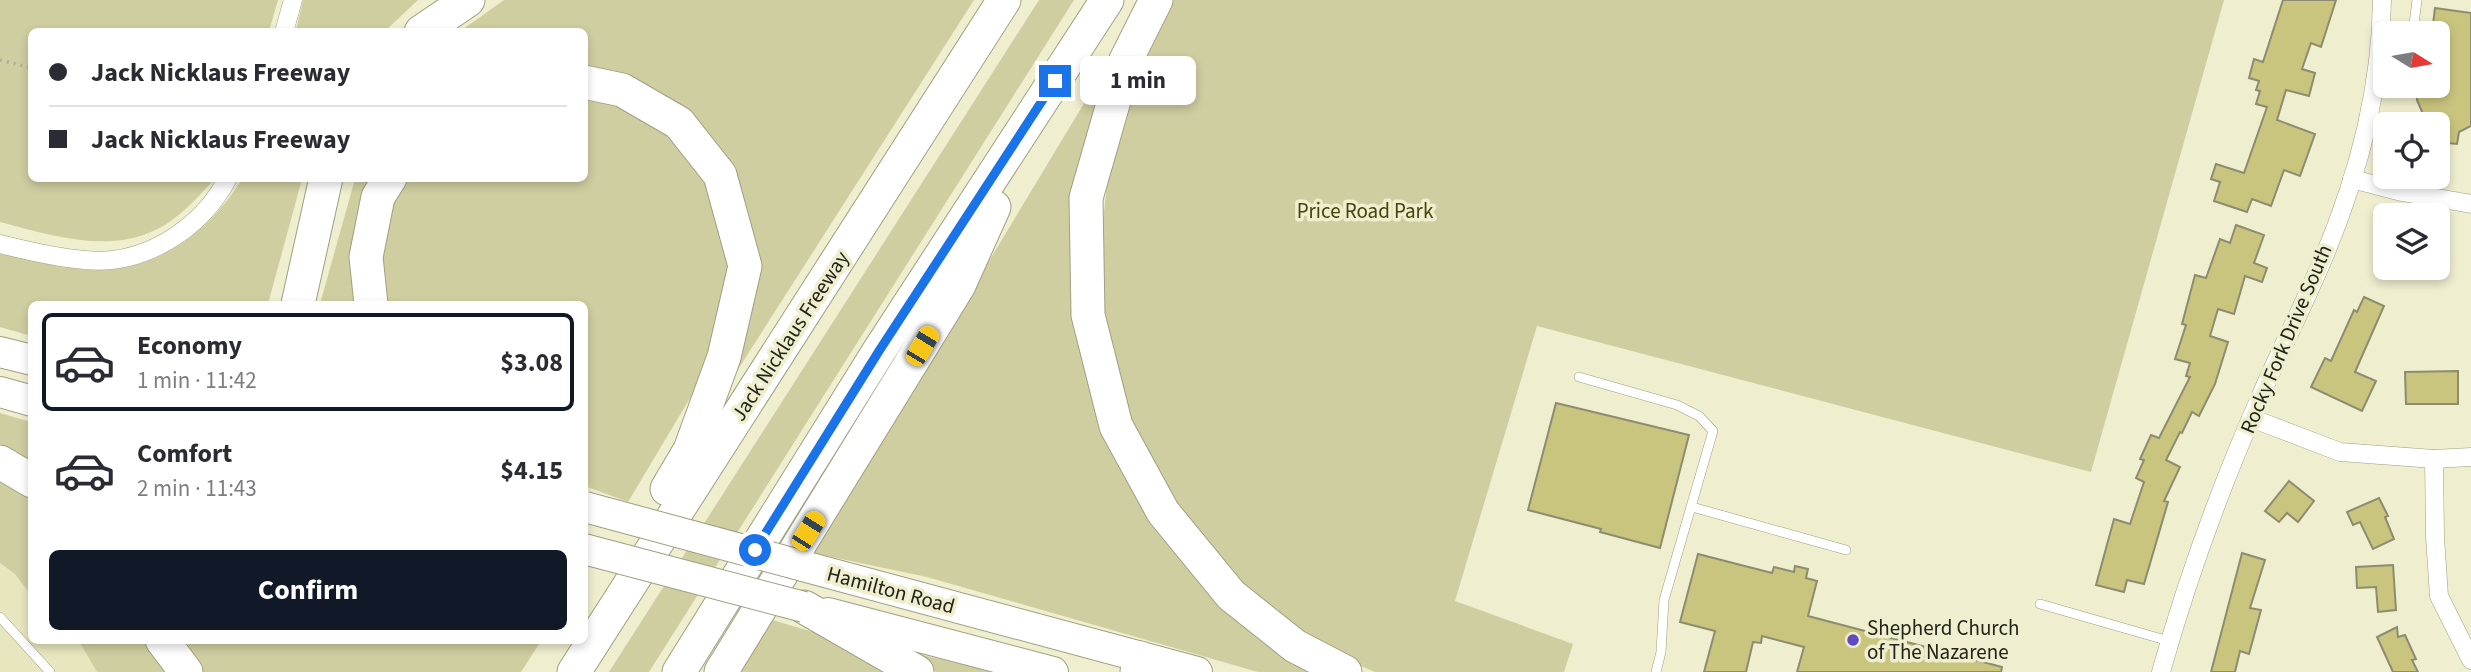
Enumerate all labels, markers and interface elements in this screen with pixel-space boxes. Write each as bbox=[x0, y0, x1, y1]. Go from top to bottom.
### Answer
north arrow bbox=[2373, 21, 2450, 98]
map controls bbox=[2373, 21, 2450, 280]
text: Jack Nicklaus Freeway bbox=[91, 54, 350, 91]
callout: 1 min bbox=[1080, 56, 1195, 106]
text: 1 min bbox=[1110, 64, 1166, 97]
route end bbox=[1039, 65, 1071, 97]
button: locate bbox=[2373, 112, 2450, 189]
text: Jack Nicklaus Freeway bbox=[91, 121, 350, 158]
park label: Price Road Park bbox=[1297, 196, 1434, 226]
button: layers bbox=[2373, 203, 2450, 280]
street label: Rocky Fork Drive South bbox=[2233, 240, 2339, 438]
street label: Jack Nicklaus Freeway bbox=[724, 245, 856, 427]
car bbox=[903, 323, 942, 369]
text: Economy bbox=[137, 327, 242, 364]
icon: car bbox=[53, 331, 116, 394]
text: $3.08 bbox=[500, 344, 563, 381]
text: 1 min · 11:42 bbox=[137, 364, 257, 397]
text: Comfort bbox=[137, 435, 232, 472]
icon: car bbox=[53, 439, 116, 502]
text: $4.15 bbox=[500, 452, 563, 489]
text: 2 min · 11:43 bbox=[137, 472, 257, 505]
car bbox=[788, 508, 829, 554]
route start bbox=[739, 534, 771, 566]
button: Confirm bbox=[49, 550, 567, 630]
street label: Hamilton Road bbox=[824, 559, 958, 621]
place label: Shepherd Church of The Nazarene bbox=[1867, 613, 2019, 667]
marker: Shepherd Church of The Nazarene bbox=[1845, 632, 1861, 648]

